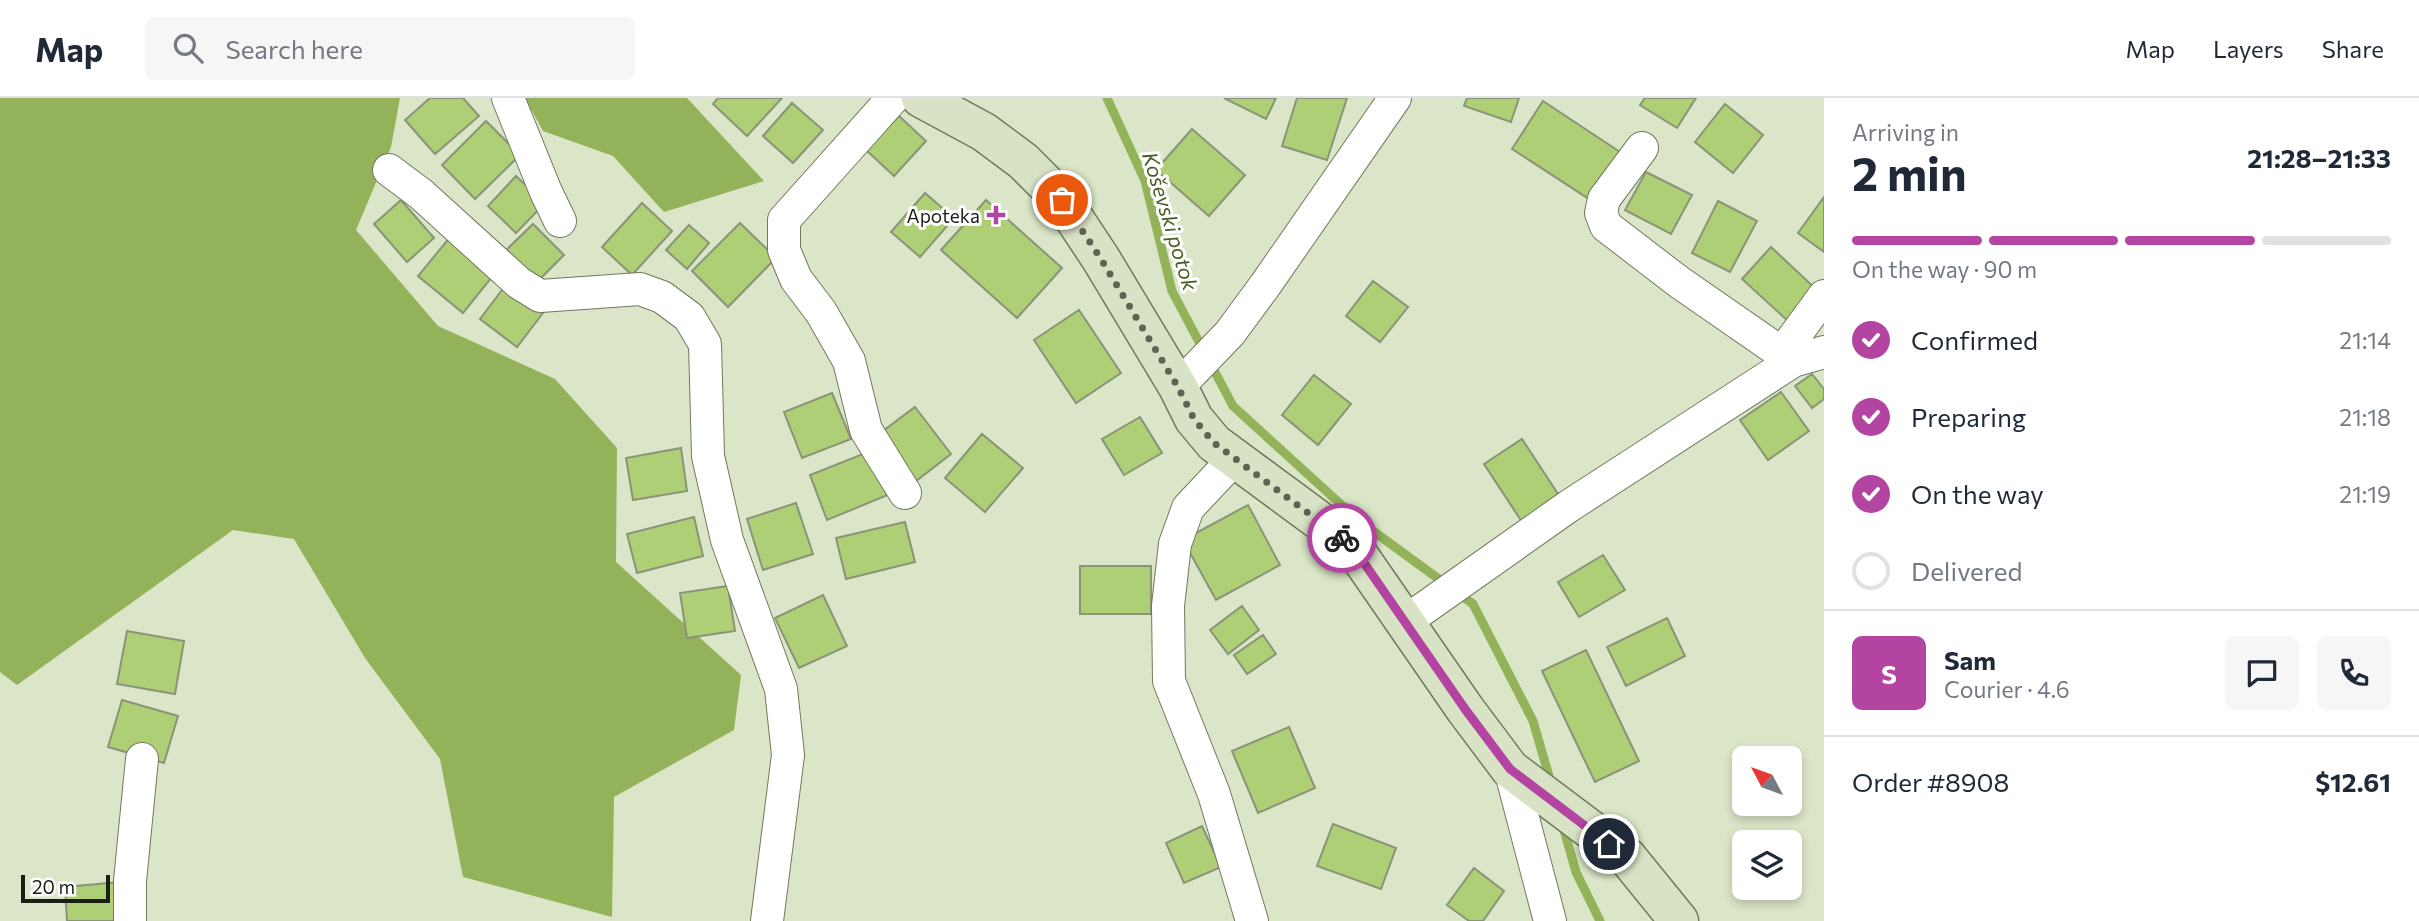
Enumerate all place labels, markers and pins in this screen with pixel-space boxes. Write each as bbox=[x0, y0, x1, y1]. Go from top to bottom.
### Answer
pin bbox=[1032, 170, 1092, 230]
place label: Apoteka bbox=[907, 204, 980, 227]
marker: Apoteka bbox=[986, 205, 1006, 225]
pin bbox=[1579, 814, 1639, 874]

